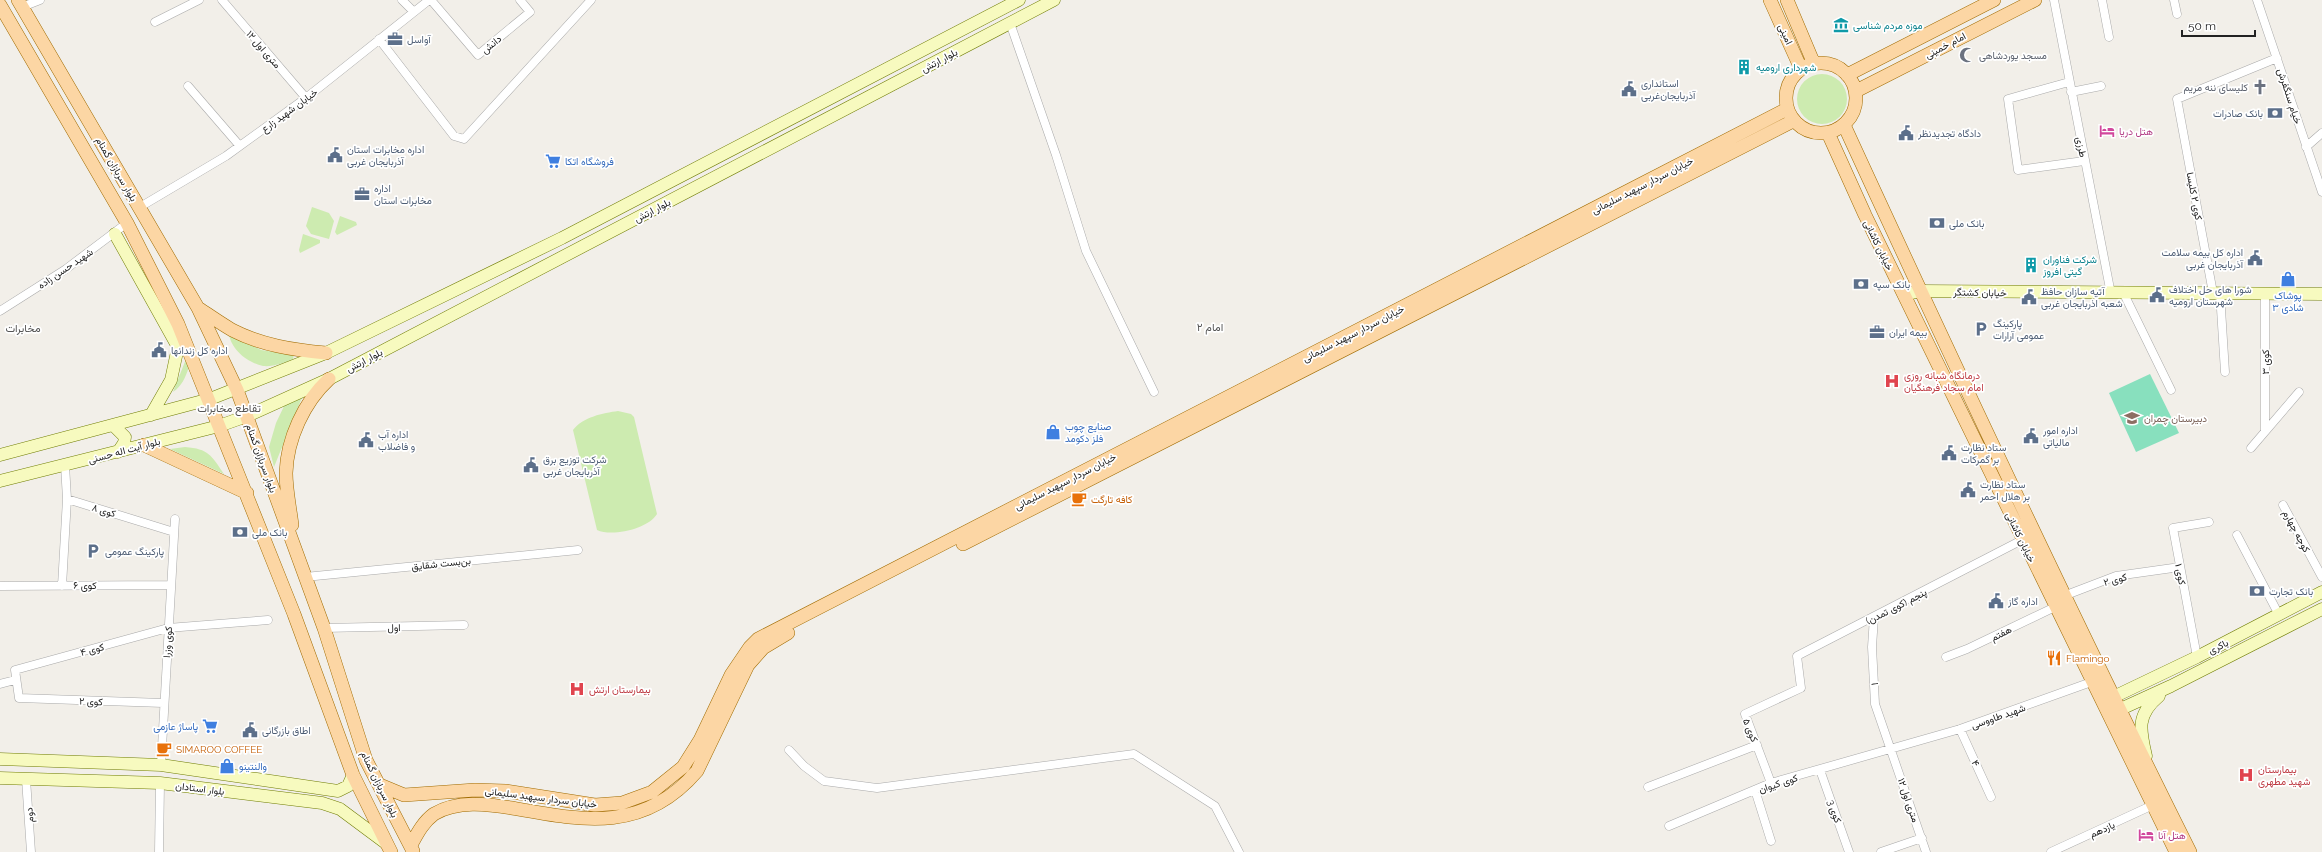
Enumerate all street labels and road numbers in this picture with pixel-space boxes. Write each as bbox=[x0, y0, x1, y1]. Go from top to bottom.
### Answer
street label: امینی bbox=[1775, 22, 1795, 47]
street label: ۱۲ متری اول bbox=[244, 28, 283, 71]
street label: امام خمینی bbox=[1923, 30, 1968, 62]
street label: دانش bbox=[479, 33, 504, 56]
street label: بلوار ارتش bbox=[919, 46, 960, 75]
street label: خیام سنگفرش bbox=[2274, 67, 2304, 126]
street label: خیابان شهید زارع bbox=[259, 86, 320, 135]
street label: بلوار سربازان گمنام bbox=[93, 135, 139, 204]
street label: طرزی bbox=[2073, 136, 2089, 159]
street label: خیابان سردار سپهبد سلیمانی bbox=[1590, 155, 1696, 218]
street label: کوی ۲ کلیسا bbox=[2183, 171, 2205, 222]
street label: بلوار ارتش bbox=[632, 196, 673, 225]
street label: خیابان کاشانی bbox=[1861, 218, 1896, 273]
street label: شهید حسن زاده bbox=[36, 246, 95, 292]
street label: خیابان کشتگر bbox=[1952, 287, 2007, 299]
street label: خیابان سردار سپهبد سلیمانی bbox=[1301, 303, 1407, 366]
street label: بلوار ارتش bbox=[344, 346, 385, 375]
street label: کوی ۳ bbox=[2260, 349, 2272, 375]
street label: بلوار سربازان گمنام bbox=[243, 422, 279, 494]
street label: بلوار آیت اله حسنی bbox=[87, 436, 162, 466]
street label: خیابان سردار سپهبد سلیمانی bbox=[1013, 451, 1119, 514]
street label: کوی ۸ bbox=[90, 502, 118, 520]
street label: کوچه چهارم bbox=[2279, 508, 2313, 556]
street label: خیابان کاشانی bbox=[2003, 510, 2038, 565]
street label: بن‌بست شقایق bbox=[411, 555, 471, 573]
street label: کوی ۱ bbox=[2172, 563, 2188, 586]
street label: کوی ۲ bbox=[2102, 571, 2129, 589]
street label: کوی ۶ bbox=[73, 580, 97, 592]
street label: پنجم (کوی تمدن) bbox=[1864, 586, 1929, 628]
street label: اول bbox=[387, 622, 401, 634]
street label: هفتم bbox=[1989, 624, 2014, 644]
street label: کوی وزرا bbox=[161, 626, 175, 658]
street label: باکری bbox=[2206, 637, 2231, 657]
street label: کوی ۴ bbox=[79, 641, 106, 659]
street label: ۱ bbox=[1869, 682, 1880, 686]
street label: کوی ۲ bbox=[79, 696, 104, 708]
street label: شهید طاووسی bbox=[1970, 702, 2027, 732]
street label: کوی ۵ bbox=[1740, 717, 1760, 744]
street label: بلوار سربازان گمنام bbox=[358, 749, 400, 820]
street label: ۴ bbox=[1969, 758, 1982, 768]
street label: کوی کیوان bbox=[1757, 772, 1800, 796]
street label: ۱۲ متری اول bbox=[1895, 777, 1921, 824]
street label: بلوار استادان bbox=[175, 780, 225, 798]
street label: خیابان سردار سپهبد سلیمانی bbox=[484, 785, 598, 812]
street label: کوی 3 bbox=[1824, 798, 1844, 825]
street label: دوم bbox=[23, 807, 37, 823]
street label: یازدهم bbox=[2088, 819, 2117, 841]

